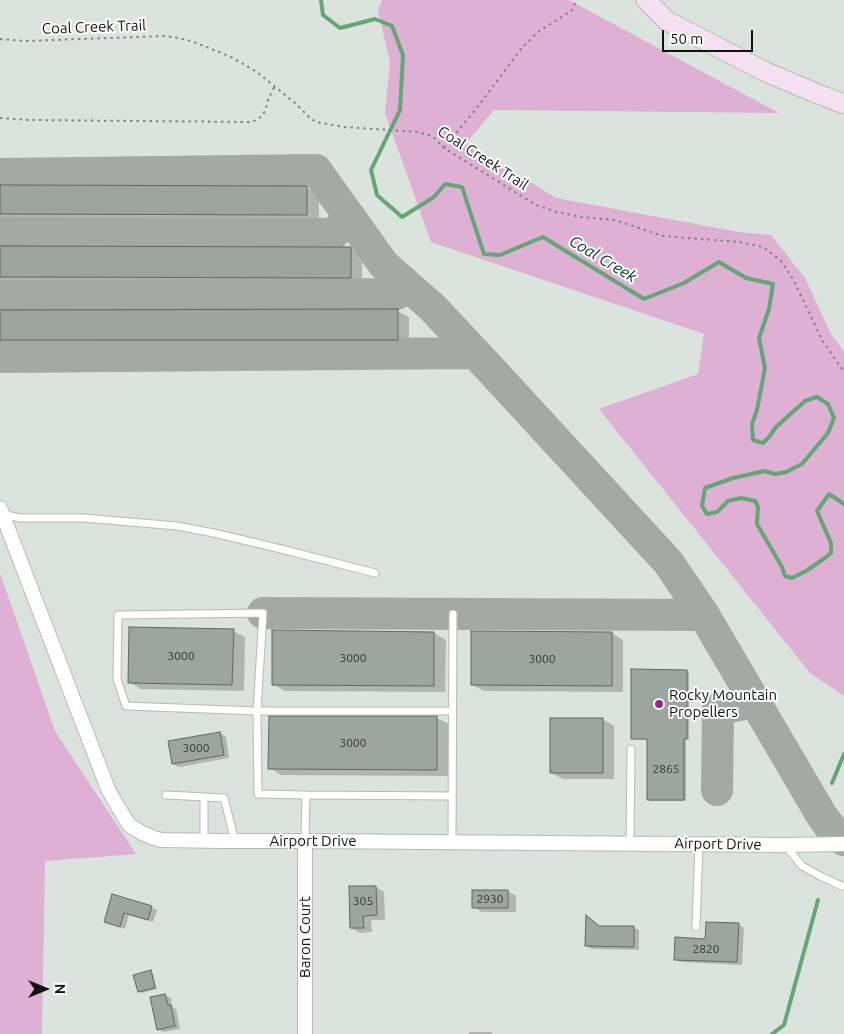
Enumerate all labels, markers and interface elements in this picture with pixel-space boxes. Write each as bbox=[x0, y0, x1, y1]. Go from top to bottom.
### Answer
street label: Coal Creek Trail bbox=[42, 16, 146, 38]
scale bar bbox=[664, 20, 755, 52]
text: 50 m bbox=[670, 30, 703, 47]
street label: Coal Creek Trail bbox=[434, 122, 532, 194]
water label: Coal Creek bbox=[566, 231, 640, 287]
house number: 3000 bbox=[167, 649, 195, 663]
house number: 3000 bbox=[339, 651, 367, 665]
house number: 3000 bbox=[528, 652, 556, 666]
place label: Rocky Mountain Propellers bbox=[669, 686, 777, 721]
marker: Rocky Mountain Propellers bbox=[653, 698, 665, 710]
house number: 3000 bbox=[339, 736, 367, 750]
house number: 3000 bbox=[182, 741, 210, 755]
house number: 2865 bbox=[652, 762, 680, 776]
street label: Airport Drive bbox=[269, 832, 357, 850]
street label: Airport Drive bbox=[674, 834, 762, 854]
house number: 2930 bbox=[476, 892, 504, 906]
house number: 305 bbox=[353, 894, 373, 908]
street label: Baron Court bbox=[296, 896, 314, 978]
house number: 2820 bbox=[692, 942, 720, 956]
north arrow bbox=[20, 964, 70, 1014]
text: N bbox=[52, 984, 68, 994]

